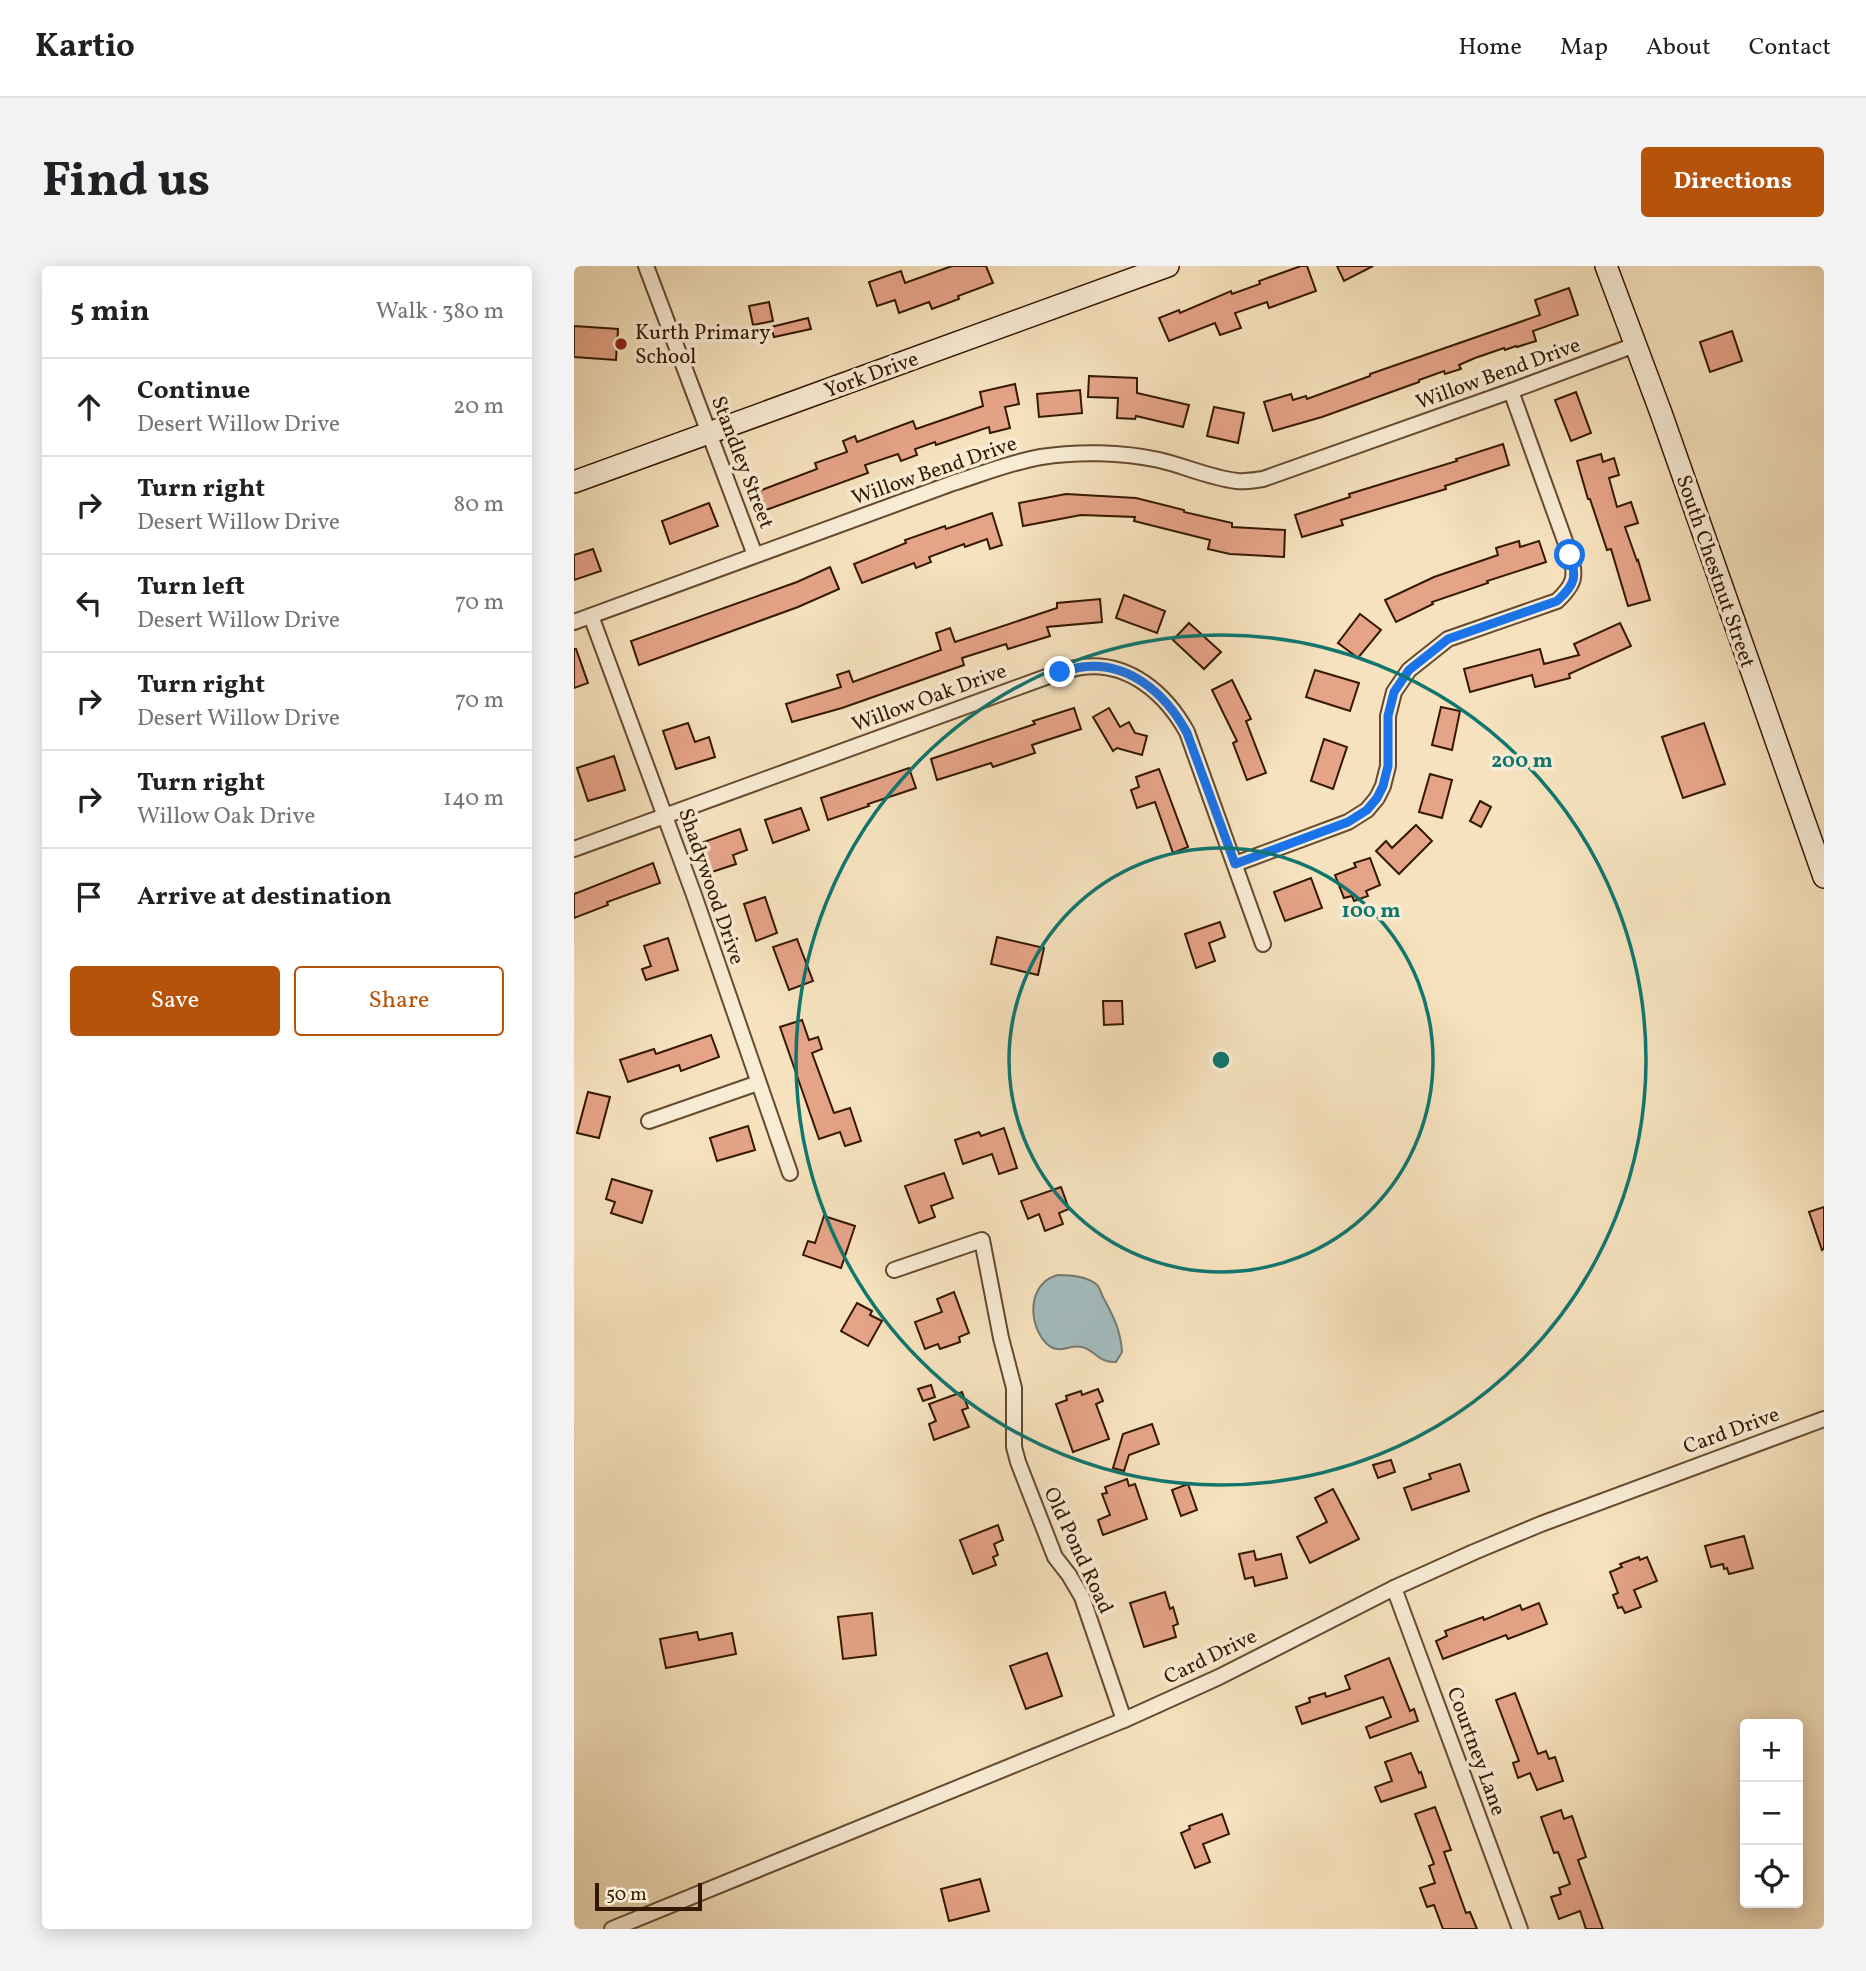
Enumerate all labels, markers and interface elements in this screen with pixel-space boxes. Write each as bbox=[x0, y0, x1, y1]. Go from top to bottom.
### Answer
text: Kartio bbox=[35, 25, 135, 71]
text: Home bbox=[1458, 31, 1522, 65]
text: Map bbox=[1560, 31, 1608, 65]
text: About bbox=[1646, 31, 1711, 65]
text: Contact bbox=[1749, 31, 1831, 65]
button: Directions bbox=[1641, 147, 1824, 217]
text: Find us bbox=[42, 148, 210, 217]
text: 5 min bbox=[70, 291, 150, 333]
text: Walk · 380 m bbox=[376, 296, 504, 328]
place label: Kurth Primary School bbox=[635, 319, 771, 372]
street label: Willow Bend Drive bbox=[1412, 331, 1585, 418]
marker: Kurth Primary School bbox=[613, 336, 629, 352]
street label: York Drive bbox=[820, 345, 923, 406]
text: Continue bbox=[137, 373, 250, 409]
icon: ahead bbox=[70, 388, 108, 426]
text: 20 m bbox=[453, 391, 504, 423]
street label: Standley Street bbox=[703, 392, 780, 533]
text: Desert Willow Drive bbox=[137, 409, 340, 441]
street label: Willow Bend Drive bbox=[848, 430, 1021, 513]
text: Turn right bbox=[137, 471, 265, 507]
street label: South Chestnut Street bbox=[1668, 471, 1761, 672]
icon: right bbox=[70, 486, 108, 524]
text: 80 m bbox=[454, 489, 504, 521]
text: Desert Willow Drive bbox=[137, 507, 340, 539]
route start bbox=[1554, 539, 1585, 570]
text: Turn left bbox=[137, 569, 245, 605]
icon: left bbox=[70, 584, 108, 622]
text: 70 m bbox=[455, 587, 504, 619]
text: Desert Willow Drive bbox=[137, 605, 340, 637]
route end bbox=[1044, 656, 1075, 687]
street label: Willow Oak Drive bbox=[848, 657, 1011, 740]
text: Turn right bbox=[137, 667, 265, 703]
icon: right bbox=[70, 682, 108, 720]
text: 70 m bbox=[455, 685, 504, 717]
text: Desert Willow Drive bbox=[137, 703, 340, 735]
text: 200 m bbox=[1491, 747, 1553, 776]
text: Turn right bbox=[137, 765, 265, 801]
icon: right bbox=[70, 780, 108, 818]
text: 140 m bbox=[443, 783, 504, 815]
text: Willow Oak Drive bbox=[137, 801, 315, 833]
street label: Shadywood Drive bbox=[670, 804, 751, 969]
icon: arrive bbox=[70, 878, 108, 916]
text: Arrive at destination bbox=[137, 879, 392, 915]
text: 100 m bbox=[1341, 897, 1401, 926]
button: Save bbox=[70, 966, 280, 1036]
button: Share bbox=[294, 966, 504, 1036]
centre of rings bbox=[1209, 1048, 1233, 1072]
street label: Card Drive bbox=[1679, 1401, 1784, 1462]
street label: Old Pond Road bbox=[1036, 1483, 1120, 1619]
street label: Card Drive bbox=[1159, 1622, 1262, 1692]
street label: Courtney Lane bbox=[1439, 1683, 1512, 1820]
map controls bbox=[1740, 1719, 1803, 1908]
button: + bbox=[1740, 1719, 1803, 1782]
button: − bbox=[1740, 1782, 1803, 1845]
button: locate bbox=[1740, 1845, 1803, 1908]
scale bar bbox=[595, 1880, 702, 1912]
text: 50 m bbox=[606, 1882, 647, 1908]

